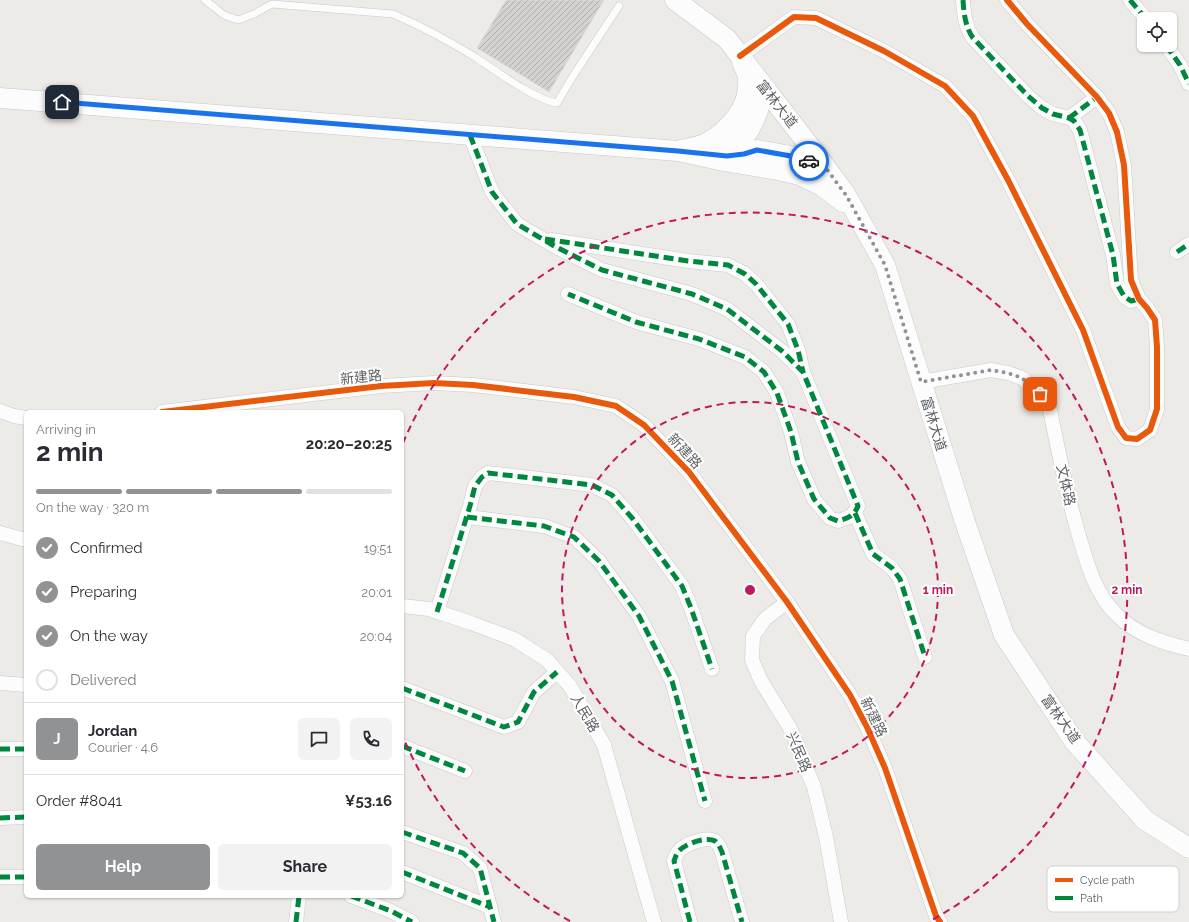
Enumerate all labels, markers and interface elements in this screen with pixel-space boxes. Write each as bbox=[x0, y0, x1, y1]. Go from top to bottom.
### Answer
map controls bbox=[1137, 12, 1177, 52]
button: locate bbox=[1137, 12, 1177, 52]
street label: 富林大道 bbox=[753, 77, 801, 131]
pin bbox=[45, 85, 79, 119]
icon: home bbox=[51, 91, 73, 113]
courier bbox=[789, 141, 829, 181]
icon: car bbox=[798, 150, 820, 172]
street label: 新建路 bbox=[339, 367, 383, 387]
pin bbox=[1023, 377, 1057, 411]
icon: bag bbox=[1029, 383, 1051, 405]
street label: 富林大道 bbox=[918, 395, 950, 453]
text: Arriving in bbox=[36, 422, 96, 437]
street label: 新建路 bbox=[665, 430, 705, 472]
text: 20:20–20:25 bbox=[306, 435, 392, 453]
text: 2 min bbox=[36, 437, 103, 467]
street label: 文体路 bbox=[1053, 463, 1079, 507]
text: On the way · 320 m bbox=[36, 500, 149, 515]
icon: check bbox=[36, 537, 58, 559]
text: Confirmed bbox=[70, 539, 143, 557]
text: 19:51 bbox=[364, 541, 392, 556]
icon: check bbox=[36, 581, 58, 603]
text: Preparing bbox=[70, 583, 137, 601]
centre of rings bbox=[743, 583, 757, 597]
text: 1 min bbox=[923, 583, 953, 597]
text: 2 min bbox=[1111, 583, 1143, 597]
text: 20:01 bbox=[361, 585, 392, 600]
icon: check bbox=[36, 625, 58, 647]
text: On the way bbox=[70, 627, 148, 645]
text: 20:04 bbox=[360, 629, 392, 644]
text: Delivered bbox=[70, 671, 137, 689]
street label: 人民路 bbox=[568, 691, 602, 735]
street label: 富林大道 bbox=[1038, 691, 1084, 747]
street label: 新建路 bbox=[858, 695, 890, 739]
button: chat bbox=[298, 718, 340, 760]
button: phone bbox=[350, 718, 392, 760]
text: Jordan bbox=[88, 722, 137, 740]
text: J bbox=[53, 730, 61, 748]
street label: 兴民路 bbox=[783, 730, 815, 774]
text: Courier · 4.6 bbox=[88, 740, 158, 755]
text: Order #8041 bbox=[36, 792, 122, 810]
text: ¥53.16 bbox=[345, 792, 392, 810]
button: Help bbox=[36, 844, 210, 890]
button: Share bbox=[218, 844, 392, 890]
legend bbox=[1047, 866, 1179, 912]
text: Cycle path bbox=[1080, 874, 1134, 887]
text: Path bbox=[1080, 892, 1103, 905]

